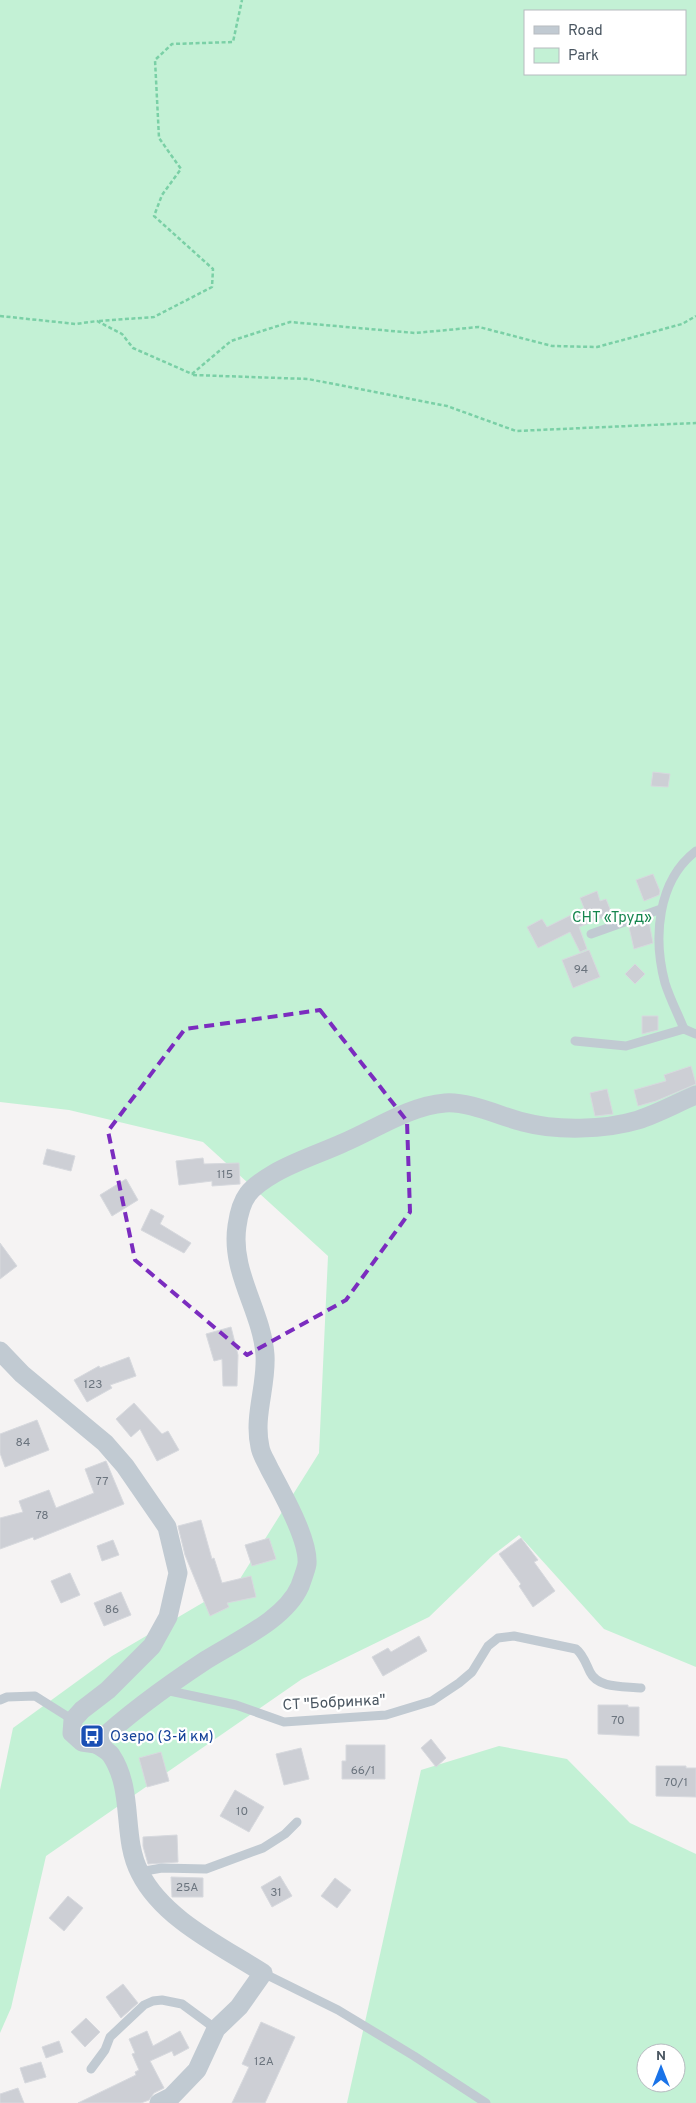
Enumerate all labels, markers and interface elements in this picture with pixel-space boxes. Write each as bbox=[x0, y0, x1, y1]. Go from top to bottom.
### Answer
legend bbox=[524, 10, 686, 75]
text: Road bbox=[568, 22, 603, 41]
text: Park bbox=[568, 47, 599, 66]
park label: СНТ «Труд» bbox=[572, 909, 652, 928]
house number: 94 bbox=[574, 962, 588, 978]
house number: 115 bbox=[217, 1167, 233, 1183]
house number: 123 bbox=[83, 1377, 103, 1393]
house number: 84 bbox=[16, 1435, 30, 1451]
house number: 77 bbox=[96, 1474, 108, 1490]
house number: 78 bbox=[35, 1508, 49, 1524]
house number: 86 bbox=[105, 1602, 119, 1618]
street label: СТ "Бобринка" bbox=[282, 1691, 386, 1716]
house number: 70 bbox=[611, 1713, 625, 1729]
bus stop icon: Озеро (3-й км) bbox=[79, 1723, 105, 1749]
place label: Озеро (3-й км) bbox=[110, 1728, 214, 1747]
house number: 66/1 bbox=[351, 1763, 375, 1779]
house number: 70/1 bbox=[664, 1775, 688, 1791]
house number: 10 bbox=[236, 1804, 248, 1820]
house number: 25А bbox=[176, 1880, 198, 1896]
house number: 31 bbox=[270, 1885, 282, 1901]
north arrow bbox=[636, 2043, 686, 2093]
text: N bbox=[656, 2048, 666, 2065]
house number: 12А bbox=[254, 2054, 274, 2070]

